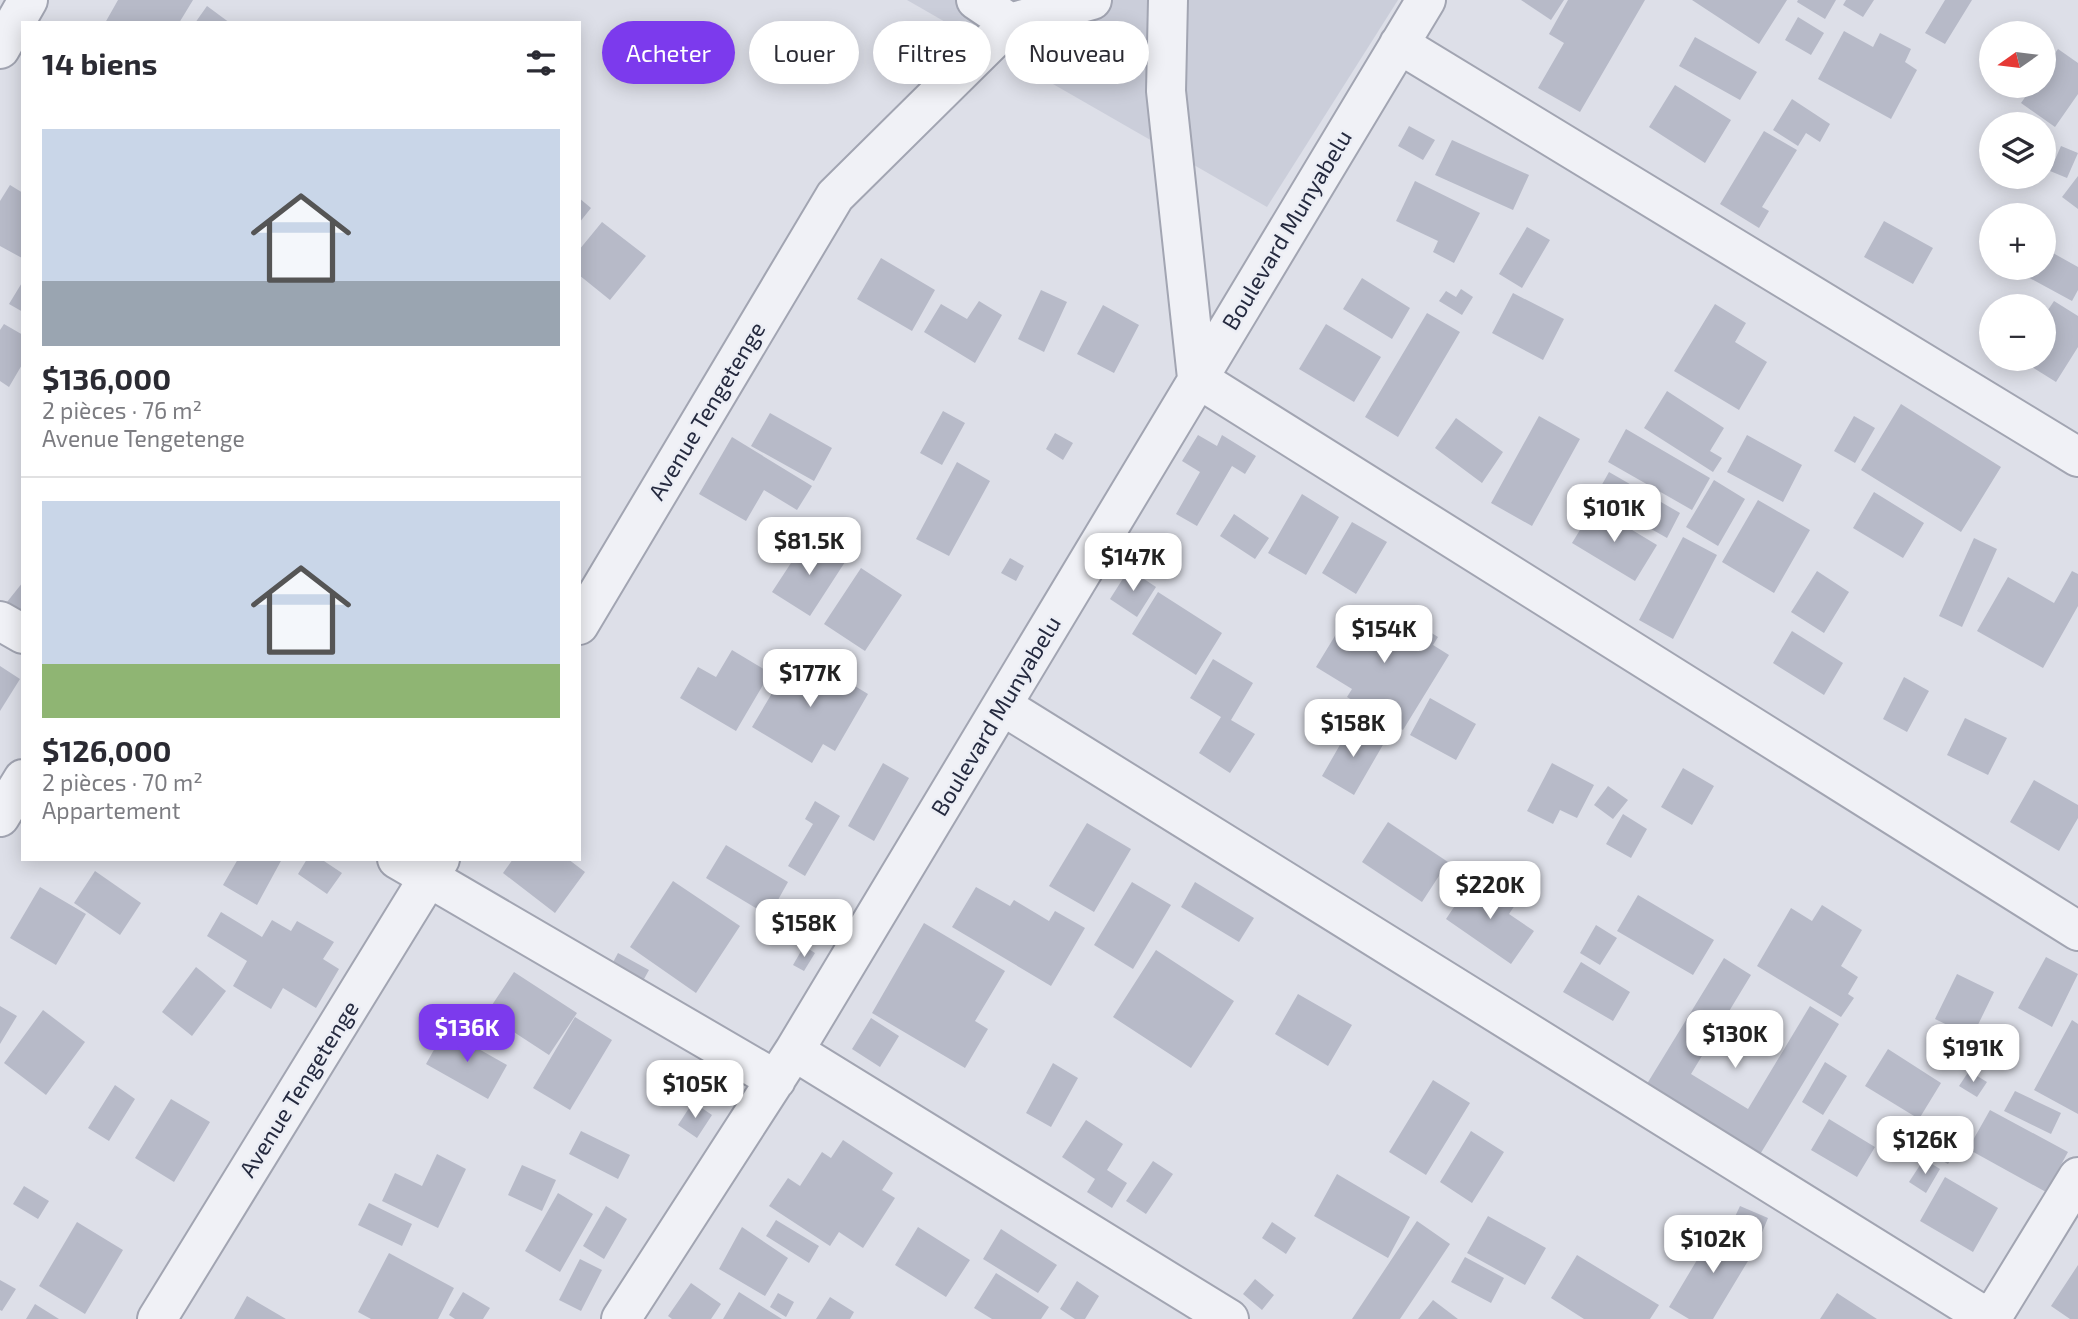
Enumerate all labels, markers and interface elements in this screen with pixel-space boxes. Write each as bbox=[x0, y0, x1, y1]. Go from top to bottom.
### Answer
chip: Acheter bbox=[602, 21, 735, 84]
chip: Louer bbox=[749, 21, 859, 84]
chip: Filtres bbox=[873, 21, 991, 84]
chip: Nouveau bbox=[1005, 21, 1149, 84]
north arrow bbox=[1979, 21, 2056, 98]
map controls bbox=[1979, 21, 2056, 371]
icon: filters bbox=[522, 44, 560, 82]
text: 14 biens bbox=[42, 45, 158, 81]
button: layers bbox=[1979, 112, 2056, 189]
street label: Boulevard Munyabelu bbox=[1215, 124, 1357, 335]
icon: home bbox=[238, 175, 364, 301]
button: + bbox=[1979, 203, 2056, 280]
button: − bbox=[1979, 294, 2056, 371]
street label: Avenue Tengetenge bbox=[642, 316, 770, 505]
text: $136,000 bbox=[42, 360, 171, 396]
text: 2 pièces · 76 m² bbox=[42, 396, 202, 424]
text: Avenue Tengetenge bbox=[42, 424, 245, 452]
pin: $101K bbox=[1565, 484, 1663, 544]
text: $101K bbox=[1583, 493, 1645, 521]
pin: $81.5K bbox=[752, 518, 866, 577]
text: $81.5K bbox=[774, 526, 844, 554]
pin: $147K bbox=[1084, 534, 1182, 593]
text: $147K bbox=[1101, 542, 1165, 570]
icon: home bbox=[238, 547, 364, 673]
pin: $154K bbox=[1335, 606, 1433, 665]
street label: Boulevard Munyabelu bbox=[924, 610, 1066, 821]
text: $154K bbox=[1351, 614, 1417, 642]
pin: $177K bbox=[761, 650, 859, 709]
text: $177K bbox=[779, 658, 841, 686]
pin: $158K bbox=[1304, 700, 1402, 759]
text: $158K bbox=[1321, 708, 1385, 736]
text: $126,000 bbox=[42, 732, 172, 768]
text: 2 pièces · 70 m² bbox=[42, 768, 203, 796]
text: Appartement bbox=[42, 796, 181, 824]
pin: $220K bbox=[1441, 862, 1539, 921]
text: $220K bbox=[1455, 870, 1525, 898]
pin: $158K bbox=[755, 900, 853, 959]
text: $158K bbox=[772, 908, 836, 936]
street label: Avenue Tengetenge bbox=[233, 995, 364, 1182]
pin: $136K bbox=[418, 1004, 516, 1064]
pin: $130K bbox=[1686, 1010, 1784, 1070]
text: $136K bbox=[435, 1013, 499, 1041]
text: $130K bbox=[1702, 1019, 1768, 1047]
pin: $191K bbox=[1924, 1024, 2022, 1084]
text: $191K bbox=[1942, 1033, 2004, 1061]
pin: $105K bbox=[646, 1060, 744, 1120]
text: $105K bbox=[662, 1069, 728, 1097]
pin: $126K bbox=[1876, 1116, 1974, 1176]
text: $126K bbox=[1893, 1125, 1957, 1153]
pin: $102K bbox=[1664, 1216, 1762, 1275]
text: $102K bbox=[1680, 1224, 1746, 1252]

